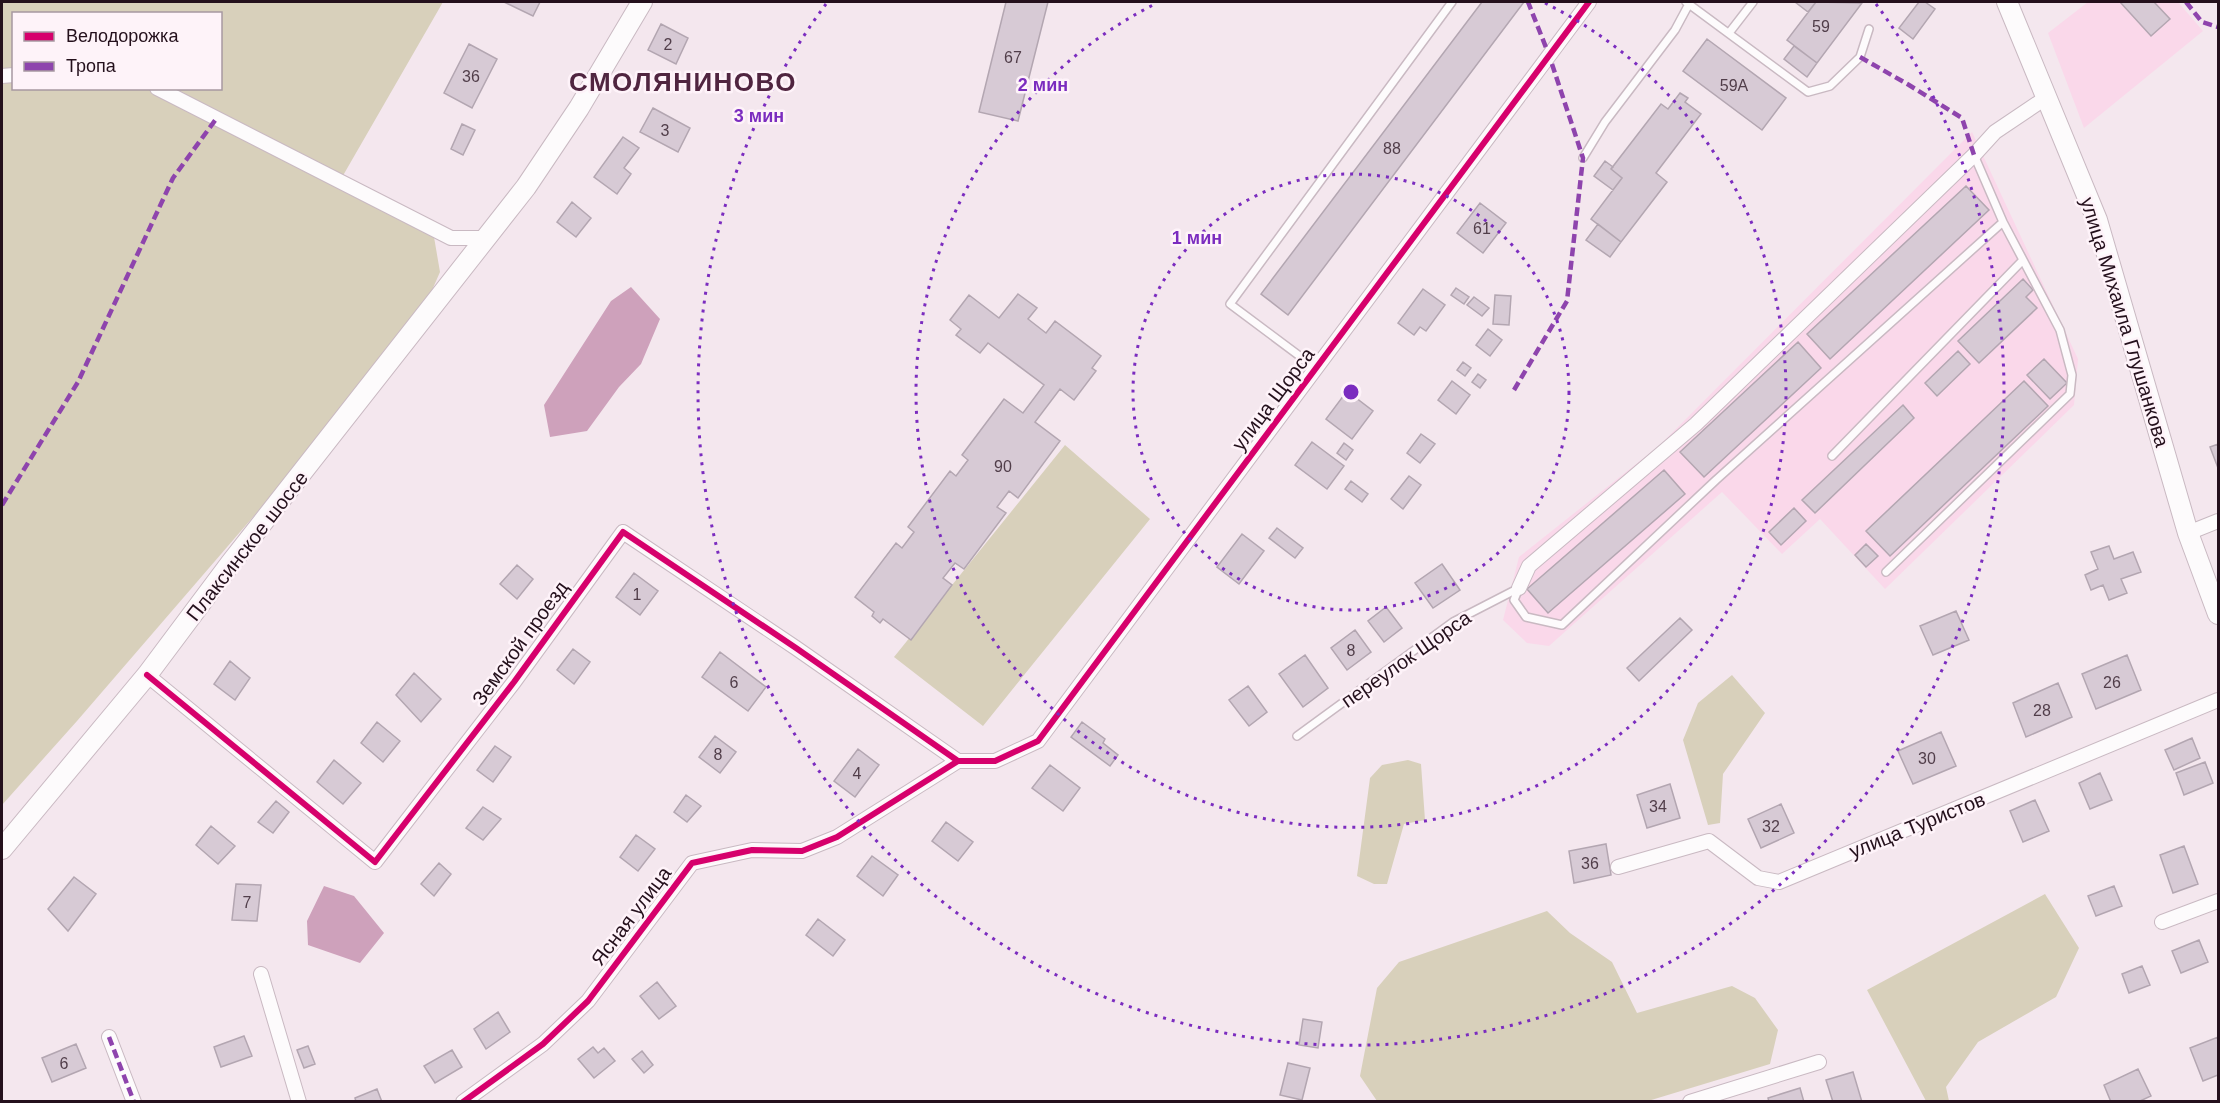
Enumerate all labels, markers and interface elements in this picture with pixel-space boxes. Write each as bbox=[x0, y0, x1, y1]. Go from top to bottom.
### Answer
legend bbox=[12, 12, 222, 90]
house number: 59 bbox=[1812, 18, 1830, 35]
text: Велодорожка bbox=[66, 26, 179, 46]
house number: 2 bbox=[664, 36, 673, 53]
house number: 67 bbox=[1004, 49, 1022, 66]
text: Тропа bbox=[66, 56, 117, 76]
district label: СМОЛЯНИНОВО bbox=[569, 67, 797, 97]
house number: 36 bbox=[462, 68, 480, 85]
text: 2 мин bbox=[1018, 75, 1068, 95]
house number: 59А bbox=[1720, 77, 1749, 94]
text: 3 мин bbox=[734, 106, 784, 126]
house number: 3 bbox=[661, 122, 670, 139]
house number: 88 bbox=[1383, 140, 1401, 157]
street label: улица Михаила Глушанкова bbox=[2076, 194, 2174, 450]
house number: 61 bbox=[1473, 220, 1491, 237]
text: 1 мин bbox=[1172, 228, 1222, 248]
street label: улица Щорса bbox=[1227, 343, 1319, 455]
centre of rings bbox=[1341, 382, 1361, 402]
house number: 90 bbox=[994, 458, 1012, 475]
street label: Плаксинское шоссе bbox=[182, 467, 312, 625]
street label: Земской проезд bbox=[468, 576, 573, 709]
house number: 1 bbox=[633, 586, 642, 603]
street label: переулок Щорса bbox=[1337, 606, 1476, 712]
house number: 8 bbox=[1347, 642, 1356, 659]
house number: 6 bbox=[730, 674, 739, 691]
house number: 26 bbox=[2103, 674, 2121, 691]
house number: 28 bbox=[2033, 702, 2051, 719]
house number: 8 bbox=[714, 746, 723, 763]
house number: 30 bbox=[1918, 750, 1936, 767]
house number: 4 bbox=[853, 765, 862, 782]
street label: улица Туристов bbox=[1846, 788, 1988, 862]
house number: 34 bbox=[1649, 798, 1667, 815]
house number: 32 bbox=[1762, 818, 1780, 835]
house number: 36 bbox=[1581, 855, 1599, 872]
street label: Ясная улица bbox=[587, 862, 676, 970]
house number: 7 bbox=[243, 894, 252, 911]
house number: 6 bbox=[60, 1055, 69, 1072]

